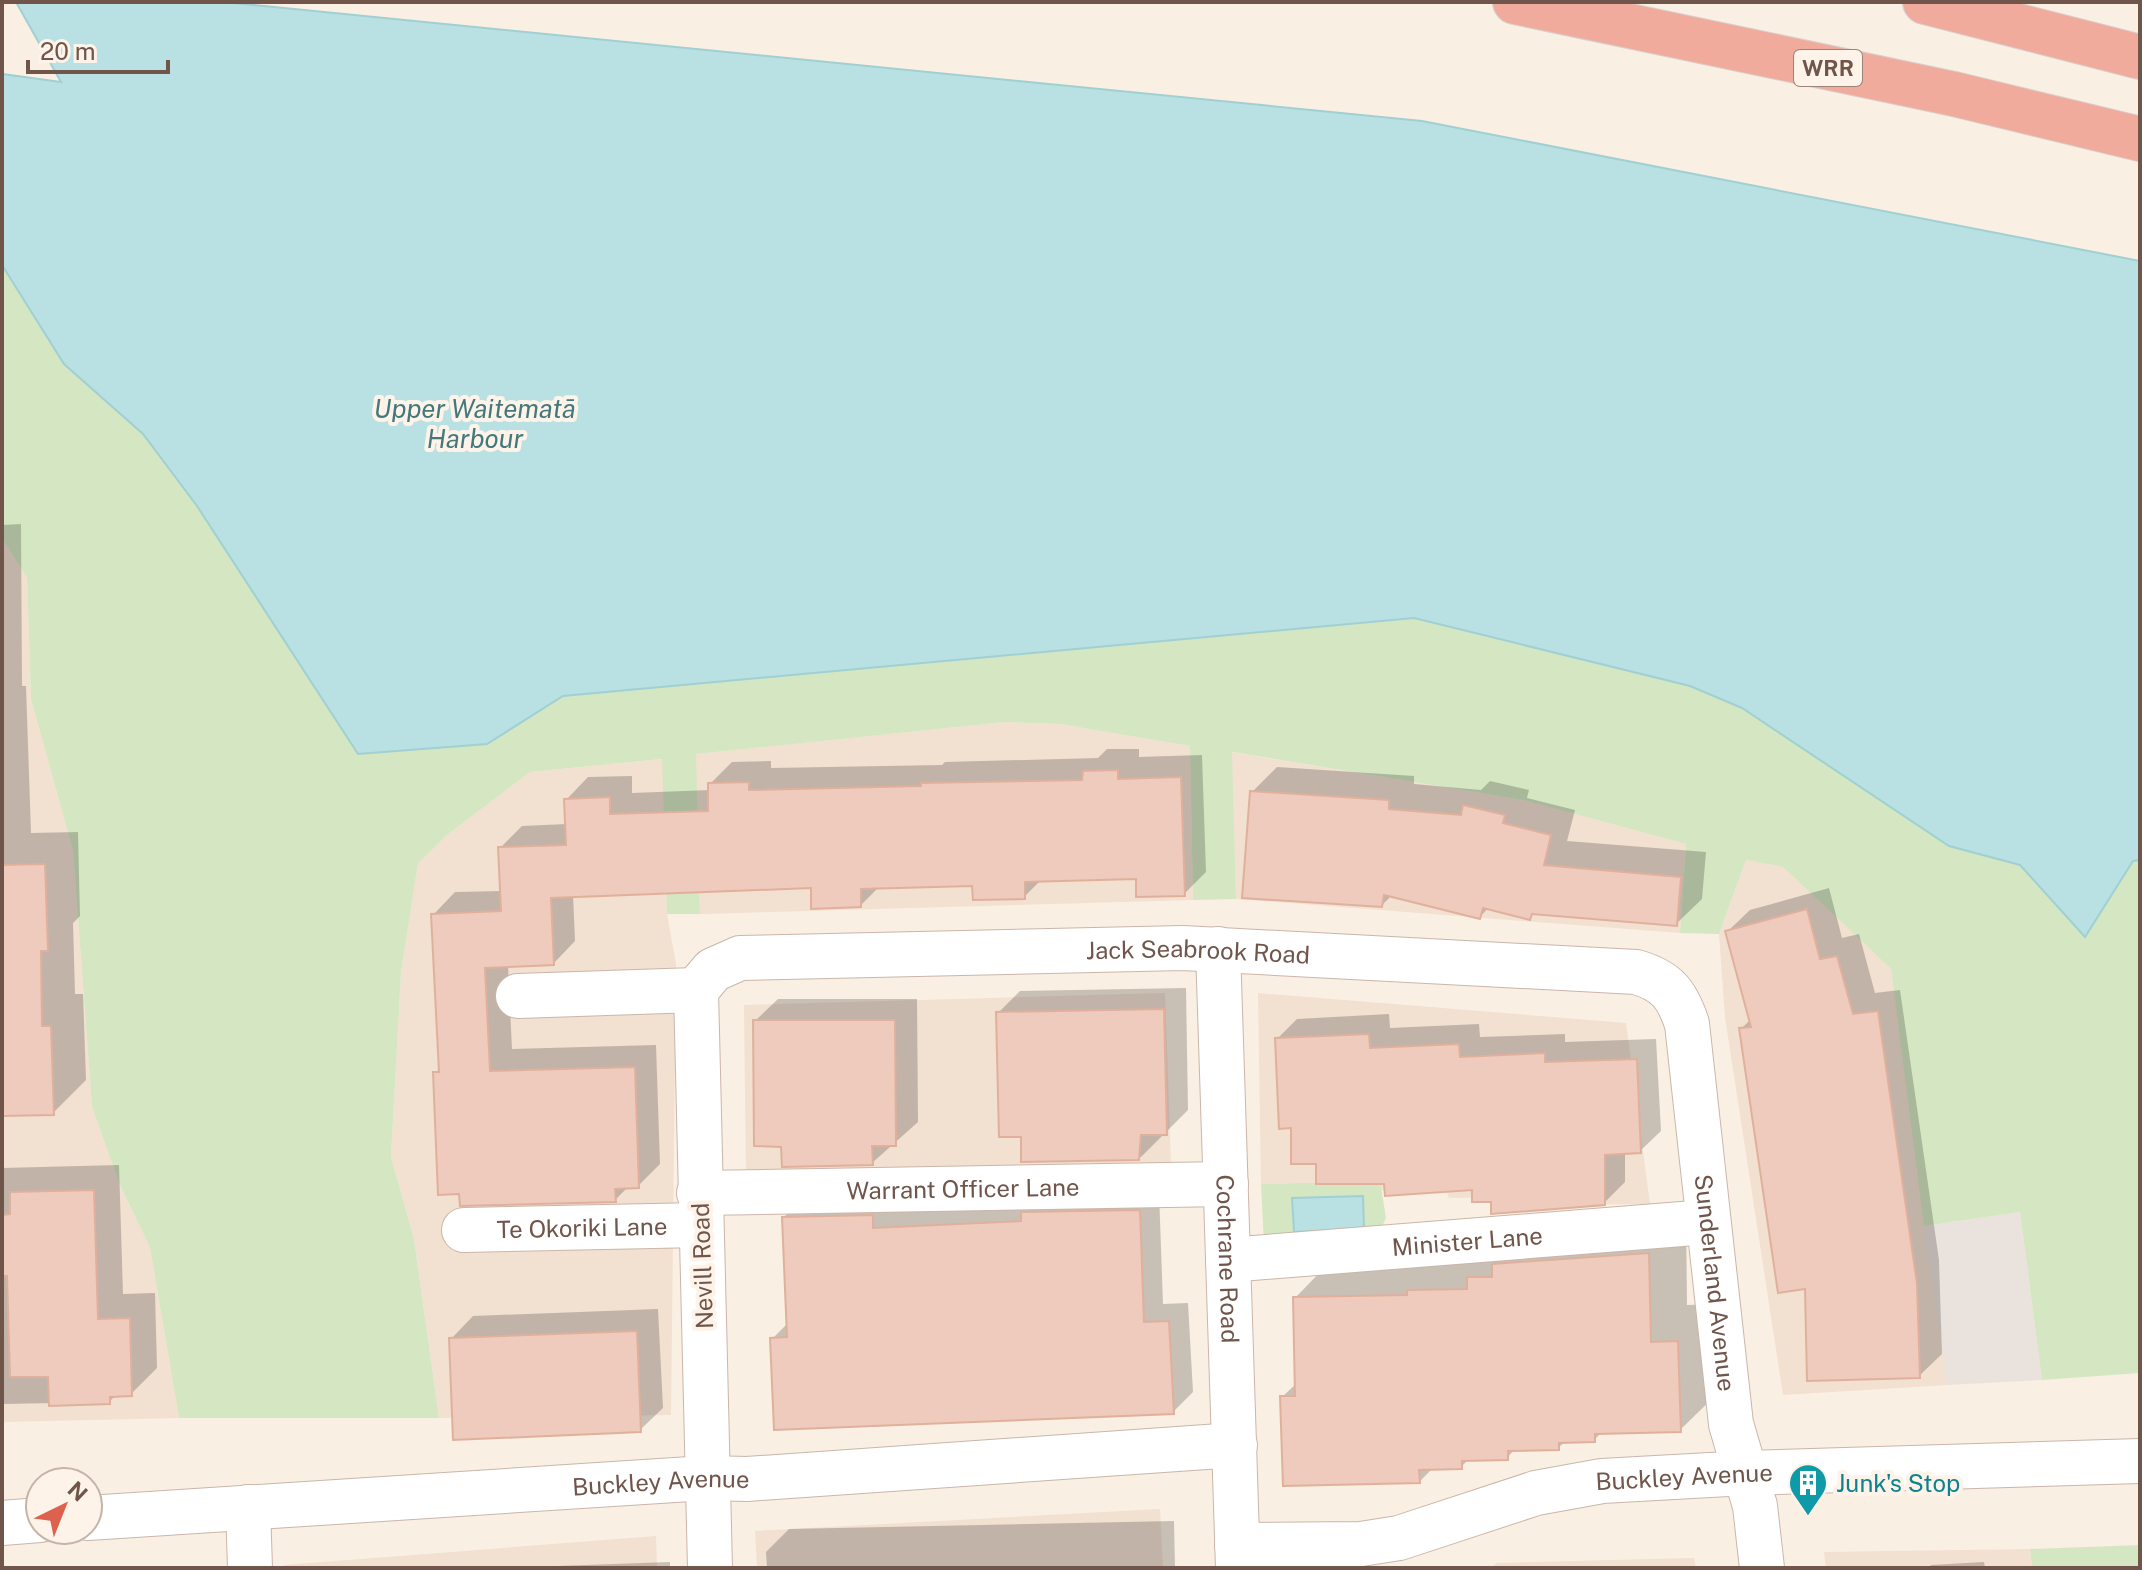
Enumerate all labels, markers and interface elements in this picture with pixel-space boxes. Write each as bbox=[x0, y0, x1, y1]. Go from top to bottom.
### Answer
scale bar bbox=[28, 24, 168, 74]
text: 20 m bbox=[40, 37, 96, 65]
road number: WRR bbox=[1794, 50, 1862, 86]
water label: Upper Waitematā Harbour bbox=[374, 393, 576, 454]
street label: Jack Seabrook Road bbox=[1085, 934, 1311, 969]
street label: Warrant Officer Lane bbox=[846, 1173, 1080, 1204]
street label: Sunderland Avenue bbox=[1690, 1173, 1741, 1393]
street label: Cochrane Road bbox=[1211, 1174, 1245, 1344]
street label: Nevill Road bbox=[686, 1202, 718, 1330]
street label: Te Okoriki Lane bbox=[496, 1212, 668, 1243]
street label: Minister Lane bbox=[1391, 1221, 1544, 1261]
street label: Buckley Avenue bbox=[1595, 1458, 1773, 1495]
building icon: Junk's Stop bbox=[1787, 1462, 1829, 1517]
street label: Buckley Avenue bbox=[571, 1464, 750, 1501]
north arrow bbox=[24, 1466, 104, 1546]
place label: Junk's Stop bbox=[1836, 1469, 1960, 1497]
text: N bbox=[62, 1476, 93, 1507]

